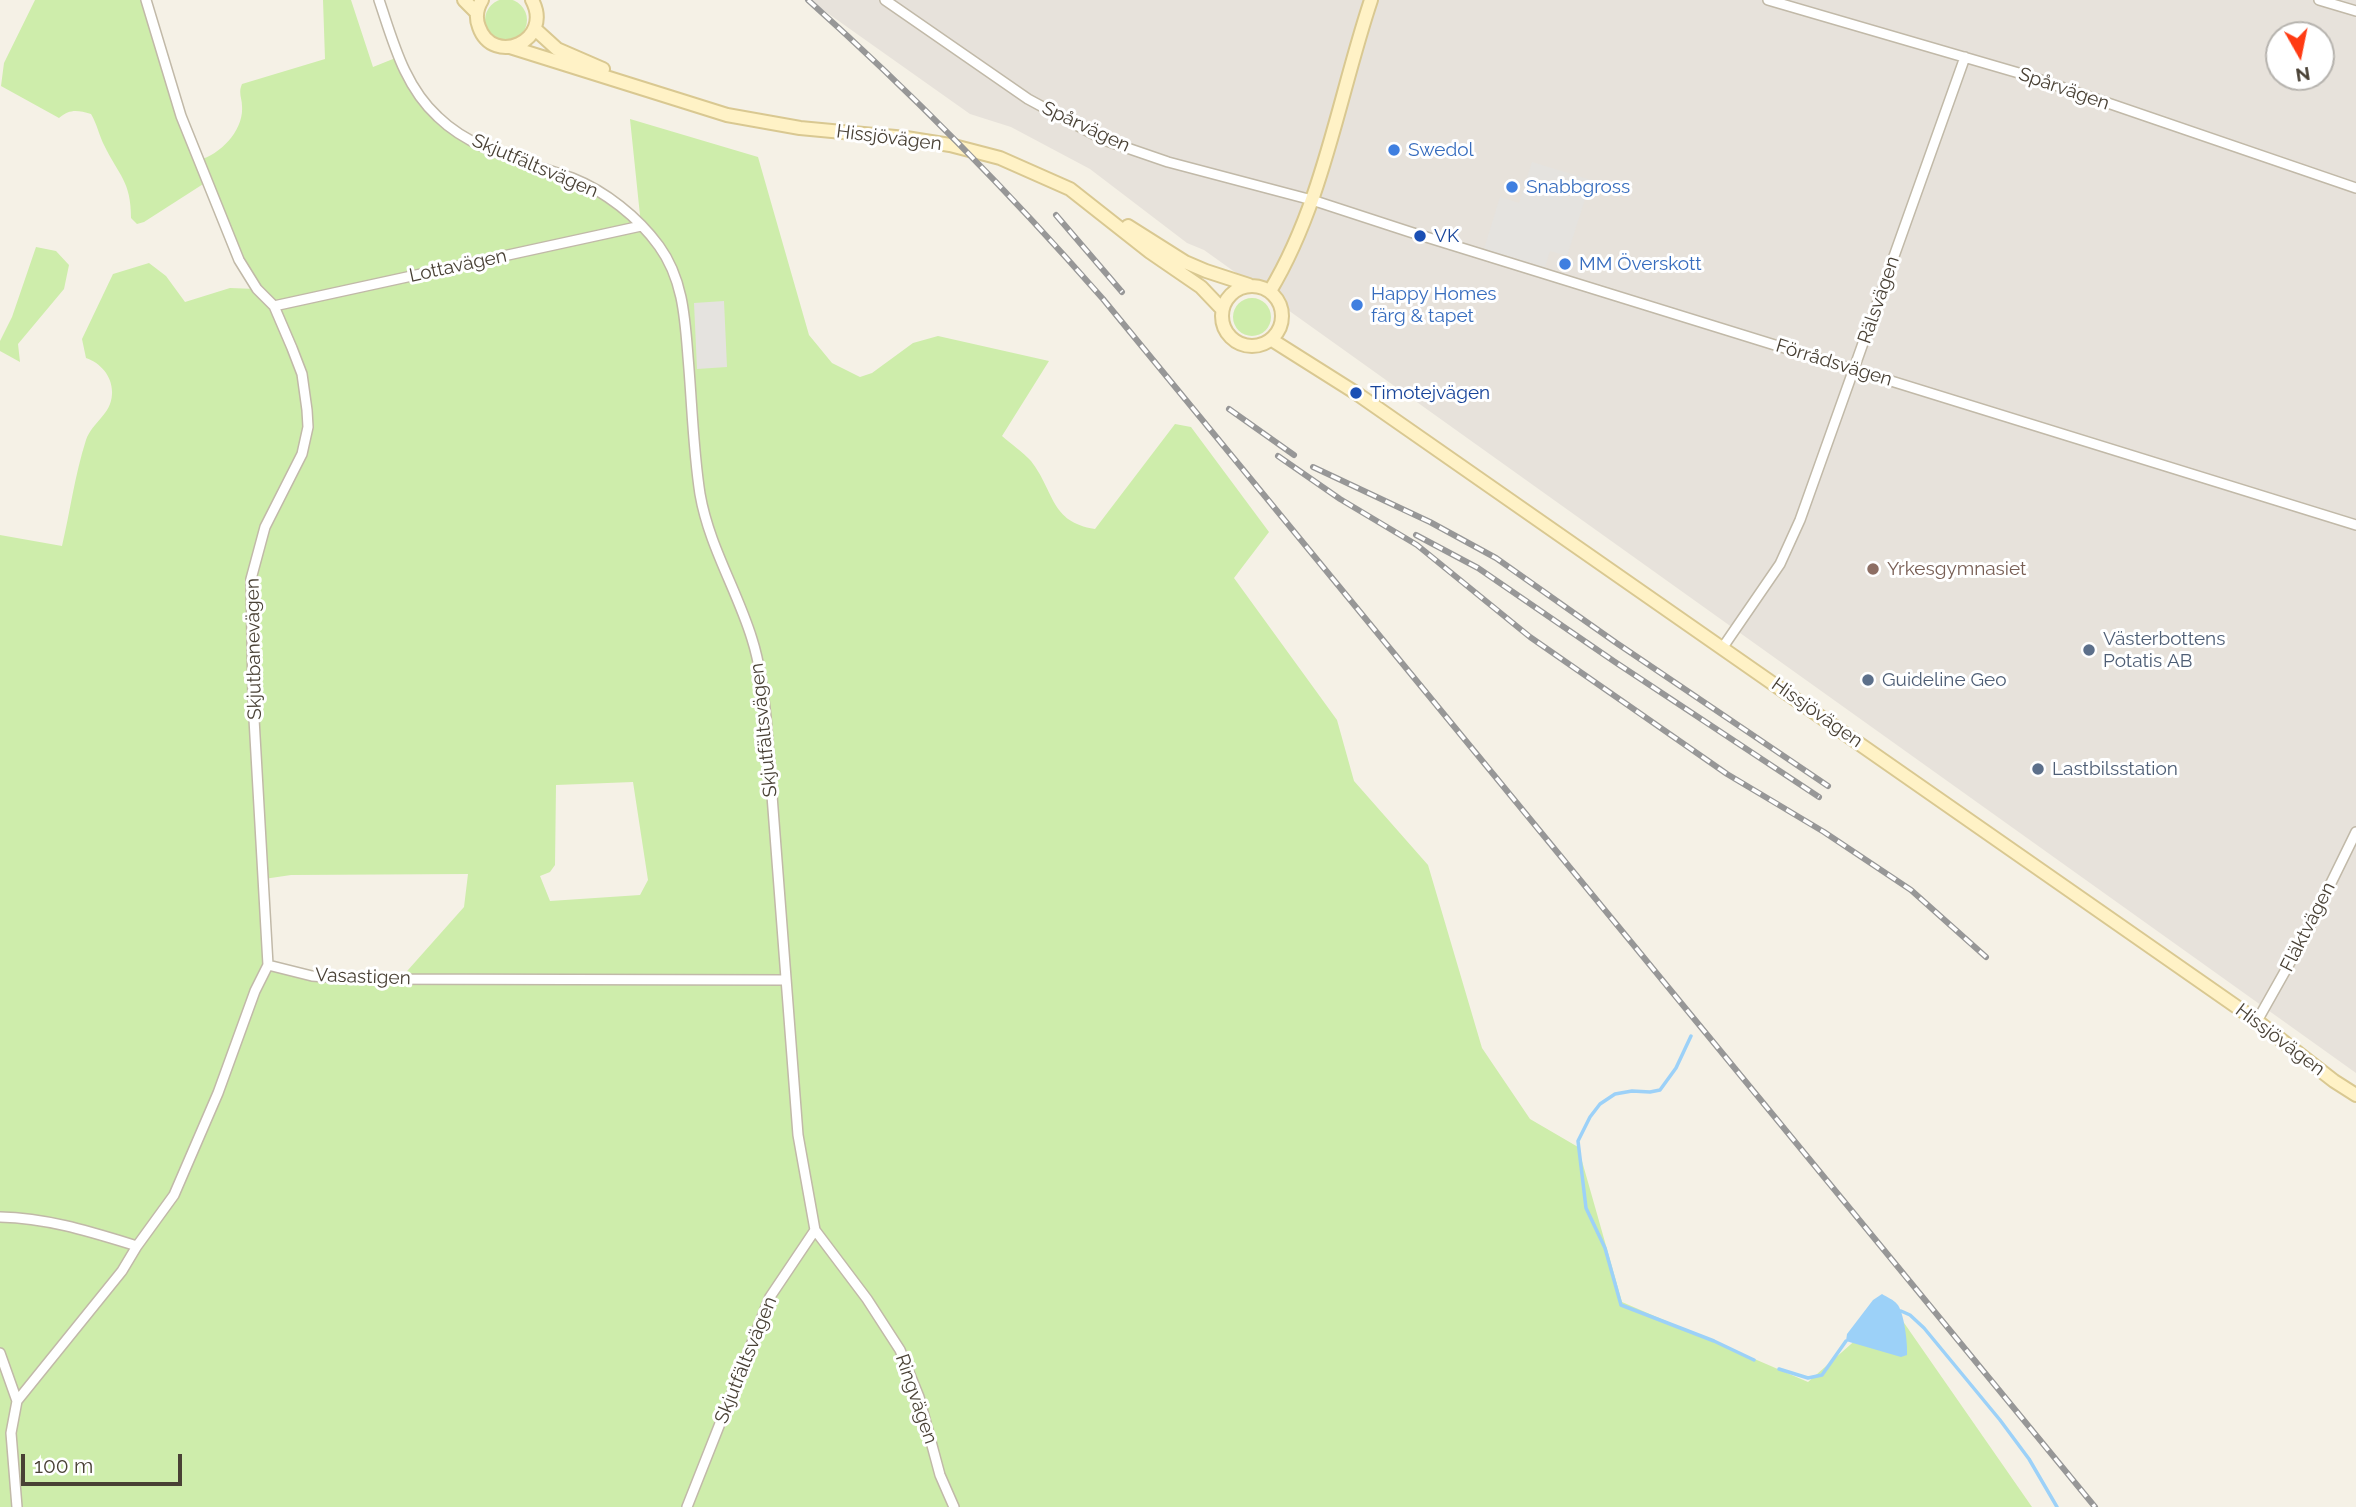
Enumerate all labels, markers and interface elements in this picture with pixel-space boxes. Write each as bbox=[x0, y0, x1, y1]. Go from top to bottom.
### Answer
north arrow bbox=[2265, 21, 2335, 91]
street label: Spårvägen bbox=[2016, 63, 2112, 115]
text: N bbox=[2294, 63, 2312, 87]
street label: Spårvägen bbox=[1038, 97, 1134, 157]
street label: Hissjövägen bbox=[835, 120, 943, 156]
street label: Skjutfältsvägen bbox=[468, 129, 602, 203]
place label: Swedol bbox=[1408, 139, 1474, 161]
marker: Swedol bbox=[1386, 142, 1402, 158]
place label: Snabbgross bbox=[1526, 176, 1630, 198]
marker: Snabbgross bbox=[1504, 179, 1520, 195]
place label: VK bbox=[1434, 225, 1459, 247]
marker: VK bbox=[1412, 228, 1428, 244]
street label: Lottavägen bbox=[407, 245, 509, 287]
place label: MM Överskott bbox=[1579, 253, 1702, 275]
street label: Rälsvägen bbox=[1853, 253, 1905, 347]
marker: MM Överskott bbox=[1557, 256, 1573, 272]
place label: Happy Homes färg & tapet bbox=[1371, 283, 1496, 327]
marker: Happy Homes färg & tapet bbox=[1349, 297, 1365, 313]
street label: Förrådsvägen bbox=[1773, 334, 1895, 392]
place label: Timotejvägen bbox=[1370, 382, 1490, 404]
marker: Timotejvägen bbox=[1348, 385, 1364, 401]
place label: Yrkesgymnasiet bbox=[1887, 558, 2026, 580]
marker: Yrkesgymnasiet bbox=[1865, 561, 1881, 577]
street label: Skjutbanevägen bbox=[241, 578, 267, 720]
place label: Västerbottens Potatis AB bbox=[2103, 628, 2225, 672]
marker: Västerbottens Potatis AB bbox=[2081, 642, 2097, 658]
street label: Skjutfältsvägen bbox=[746, 662, 782, 798]
place label: Guideline Geo bbox=[1882, 669, 2006, 691]
marker: Guideline Geo bbox=[1860, 672, 1876, 688]
street label: Hissjövägen bbox=[1767, 673, 1867, 753]
place label: Lastbilsstation bbox=[2052, 758, 2178, 780]
marker: Lastbilsstation bbox=[2030, 761, 2046, 777]
street label: Fläktvägen bbox=[2276, 878, 2340, 976]
street label: Vasastigen bbox=[315, 964, 411, 990]
street label: Hissjövägen bbox=[2231, 999, 2329, 1081]
street label: Skjutfältsvägen bbox=[710, 1293, 782, 1427]
street label: Ringvägen bbox=[890, 1351, 942, 1447]
scale bar bbox=[24, 1440, 186, 1484]
text: 100 m bbox=[34, 1453, 93, 1478]

